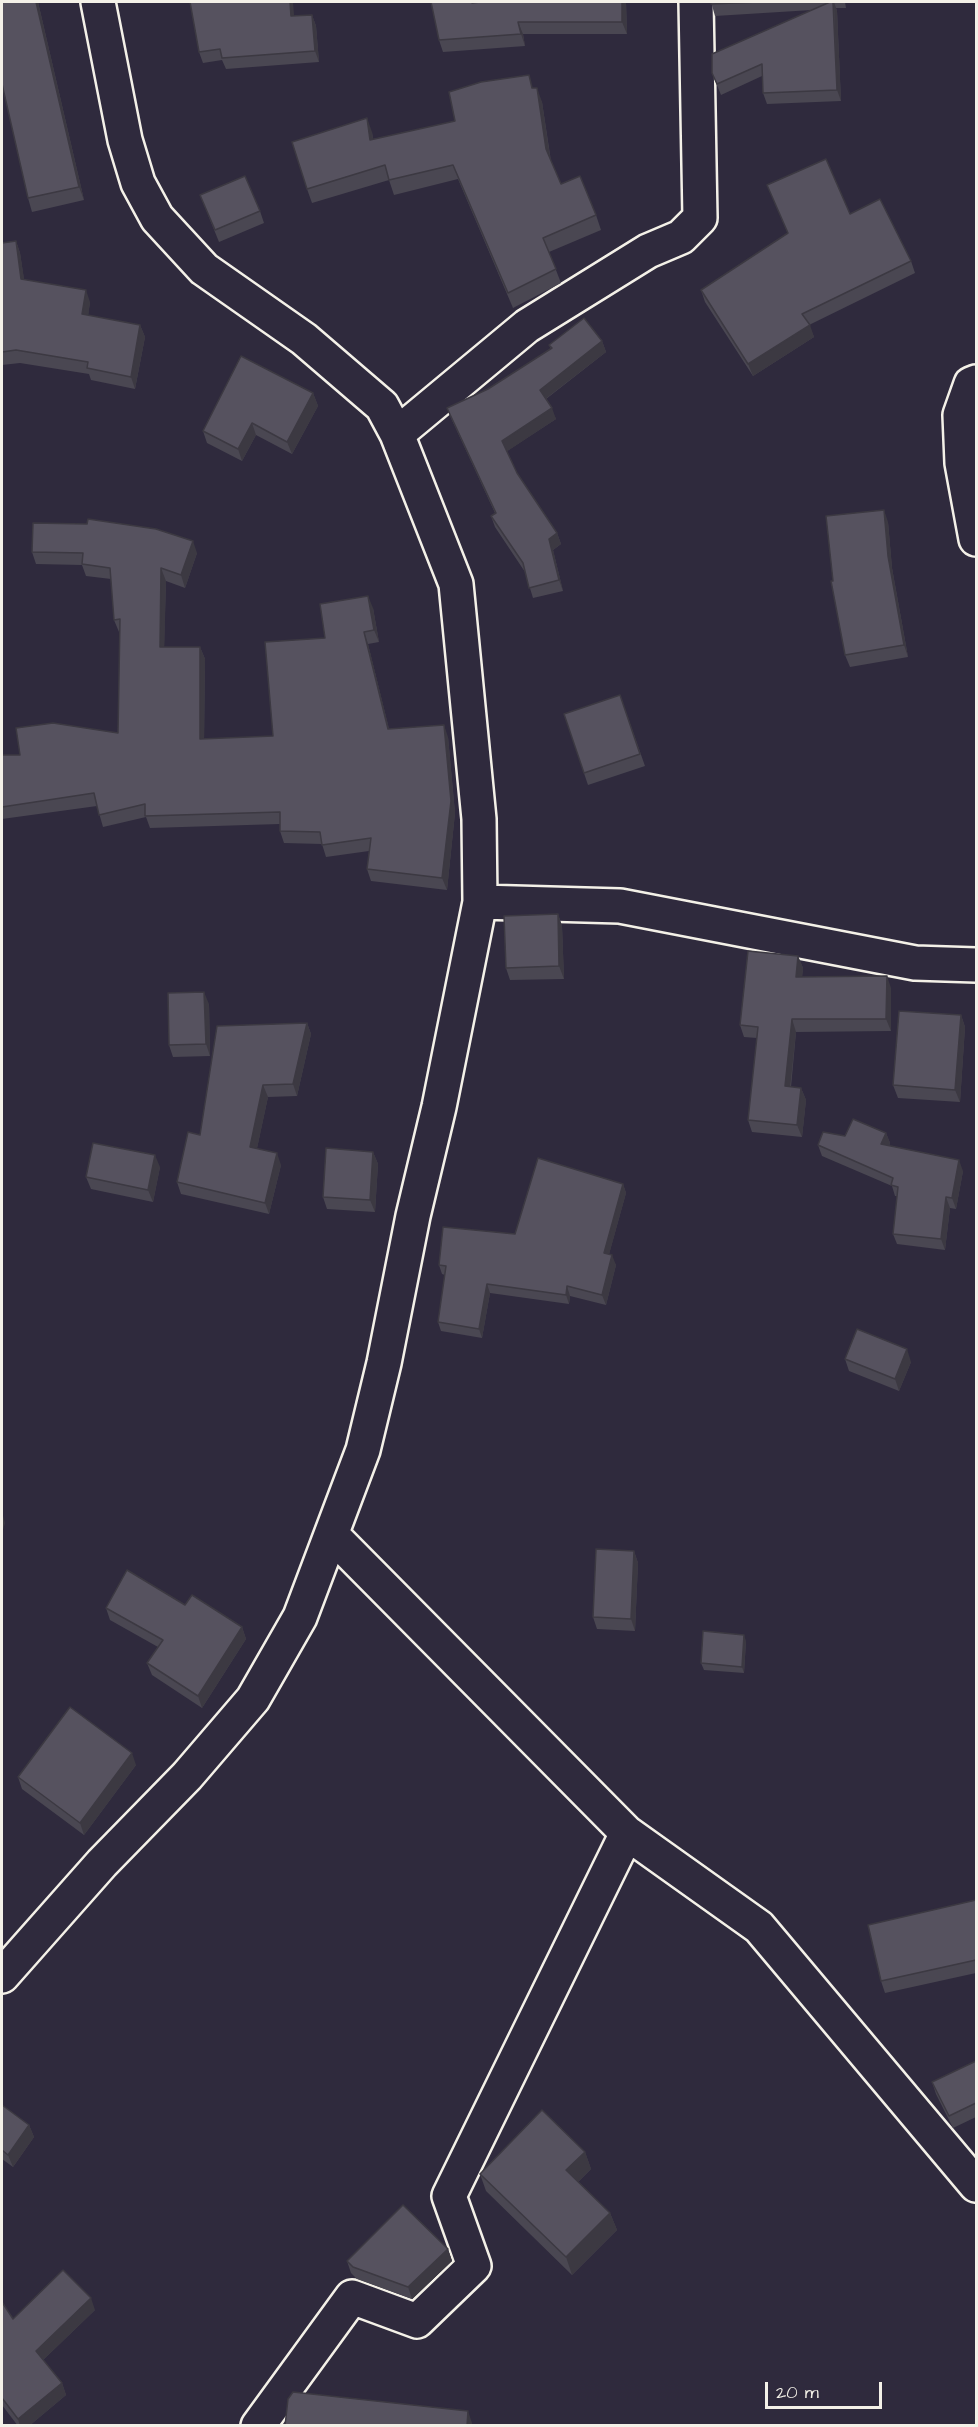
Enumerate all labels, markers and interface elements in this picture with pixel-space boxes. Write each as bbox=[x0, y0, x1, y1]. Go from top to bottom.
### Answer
scale bar bbox=[768, 2370, 885, 2408]
text: 20 m bbox=[776, 2380, 819, 2405]

